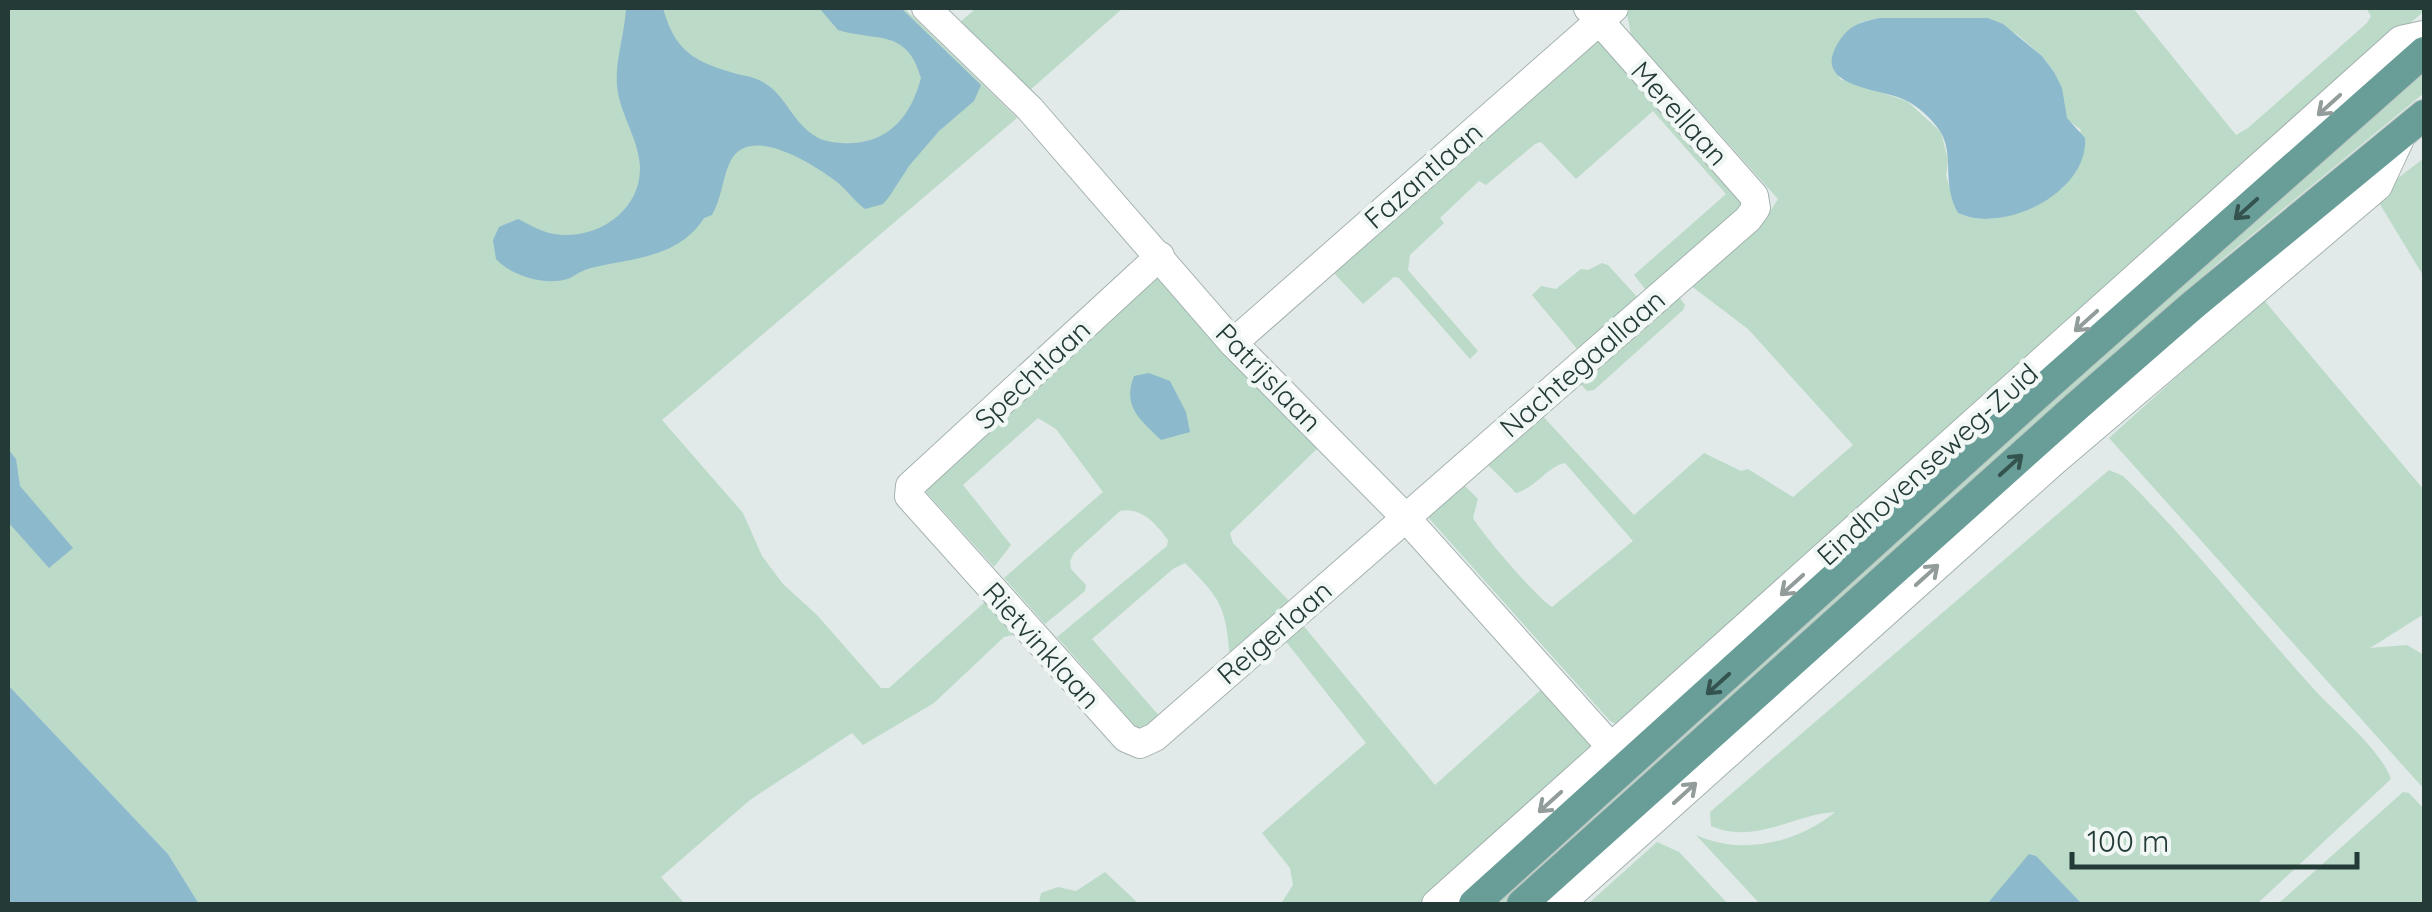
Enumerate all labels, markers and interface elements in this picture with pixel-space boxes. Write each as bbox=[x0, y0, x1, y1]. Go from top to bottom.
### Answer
street label: Merellaan bbox=[1624, 54, 1736, 172]
one-way arrow bbox=[2316, 93, 2342, 115]
street label: Fazantlaan bbox=[1357, 114, 1489, 236]
one-way arrow bbox=[2234, 197, 2260, 220]
street label: Nachtegaallaan bbox=[1492, 282, 1672, 444]
one-way arrow bbox=[2074, 310, 2099, 333]
street label: Spechtlaan bbox=[967, 312, 1097, 436]
street label: Patrijslaan bbox=[1209, 315, 1329, 439]
street label: Eindhovenseweg-Zuid bbox=[1809, 356, 2045, 572]
one-way arrow bbox=[1998, 454, 2023, 477]
one-way arrow bbox=[1914, 564, 1939, 587]
street label: Reigerlaan bbox=[1209, 573, 1339, 691]
one-way arrow bbox=[1780, 573, 1805, 596]
street label: Rietvinklaan bbox=[976, 574, 1108, 716]
one-way arrow bbox=[1706, 672, 1731, 695]
one-way arrow bbox=[1672, 781, 1697, 804]
one-way arrow bbox=[1538, 790, 1563, 813]
scale bar bbox=[2072, 807, 2357, 869]
text: 100 m bbox=[2087, 822, 2169, 860]

